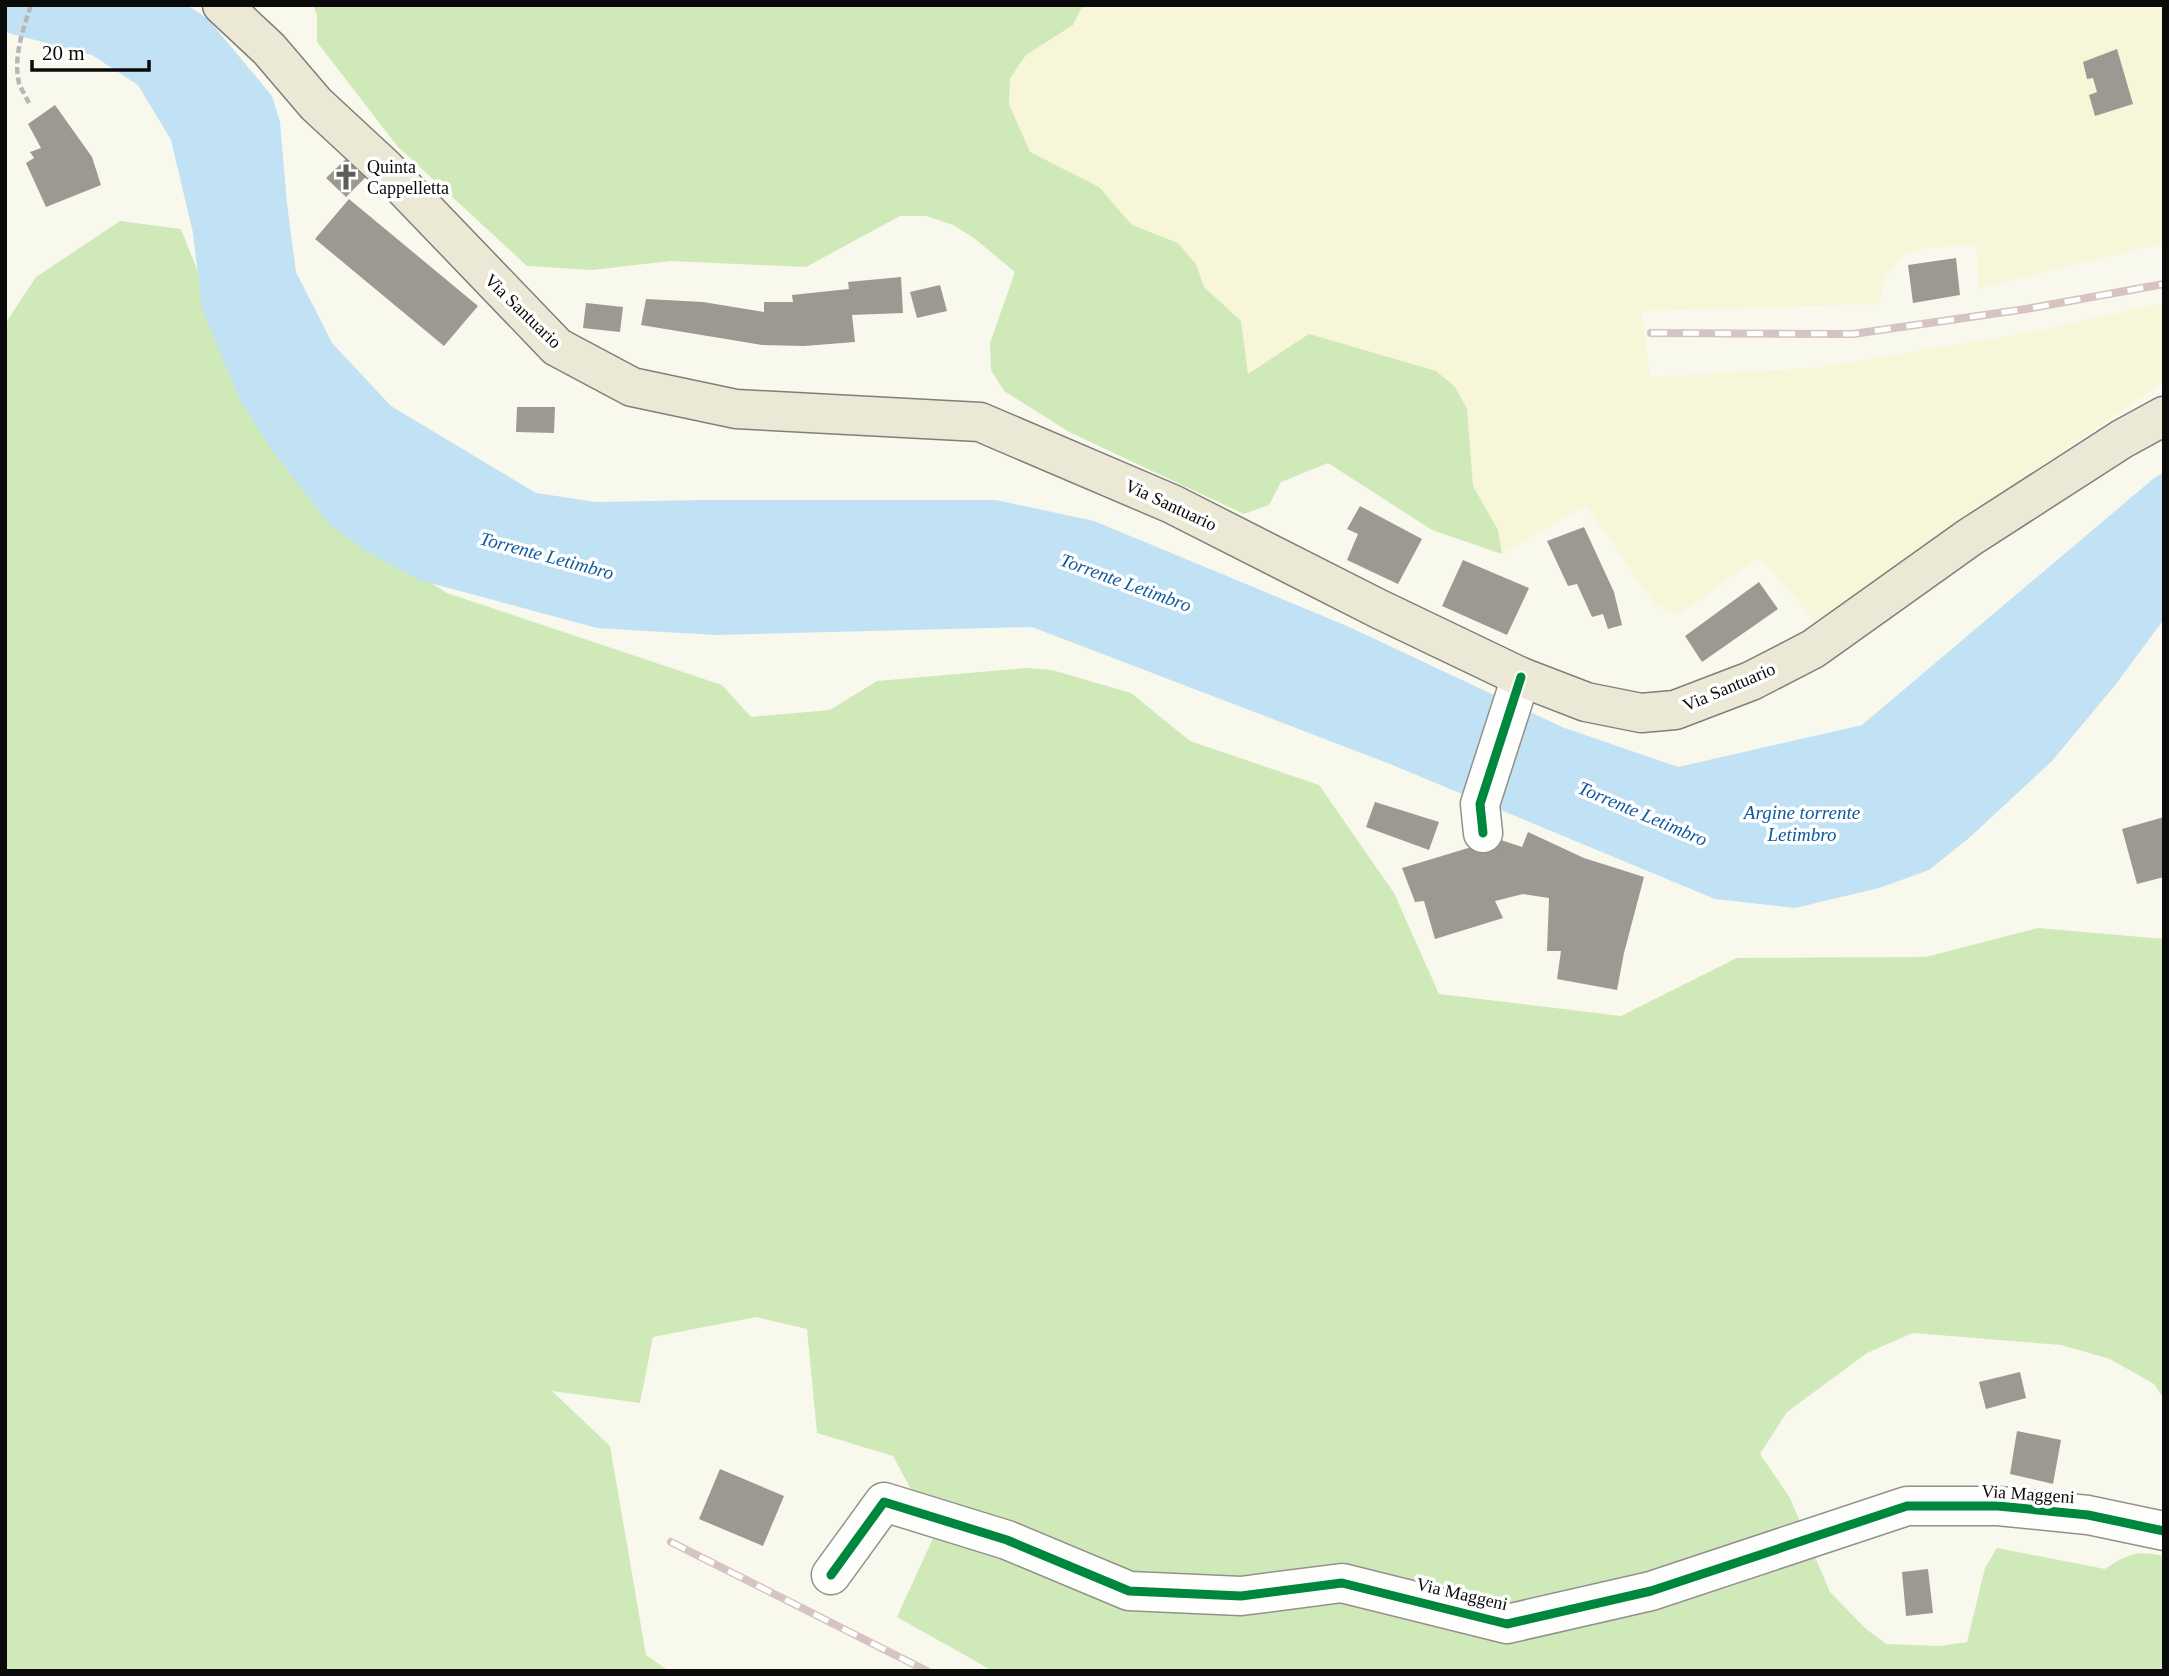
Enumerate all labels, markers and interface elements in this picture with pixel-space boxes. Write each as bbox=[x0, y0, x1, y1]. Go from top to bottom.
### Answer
scale bar bbox=[32, 28, 149, 72]
text: 20 m bbox=[42, 41, 85, 65]
place label: Quinta Cappelletta bbox=[367, 157, 449, 198]
church icon: Quinta Cappelletta bbox=[331, 162, 361, 192]
street label: Via Santuario bbox=[481, 270, 565, 352]
street label: Via Santuario bbox=[1122, 475, 1220, 535]
water label: Torrente Letimbro bbox=[478, 528, 616, 583]
water label: Torrente Letimbro bbox=[1058, 549, 1194, 616]
street label: Via Santuario bbox=[1680, 659, 1778, 715]
water label: Torrente Letimbro bbox=[1575, 777, 1710, 850]
water label: Argine torrente Letimbro bbox=[1742, 802, 1860, 845]
street label: Via Maggeni bbox=[1981, 1481, 2075, 1507]
street label: Via Maggeni bbox=[1414, 1574, 1510, 1614]

